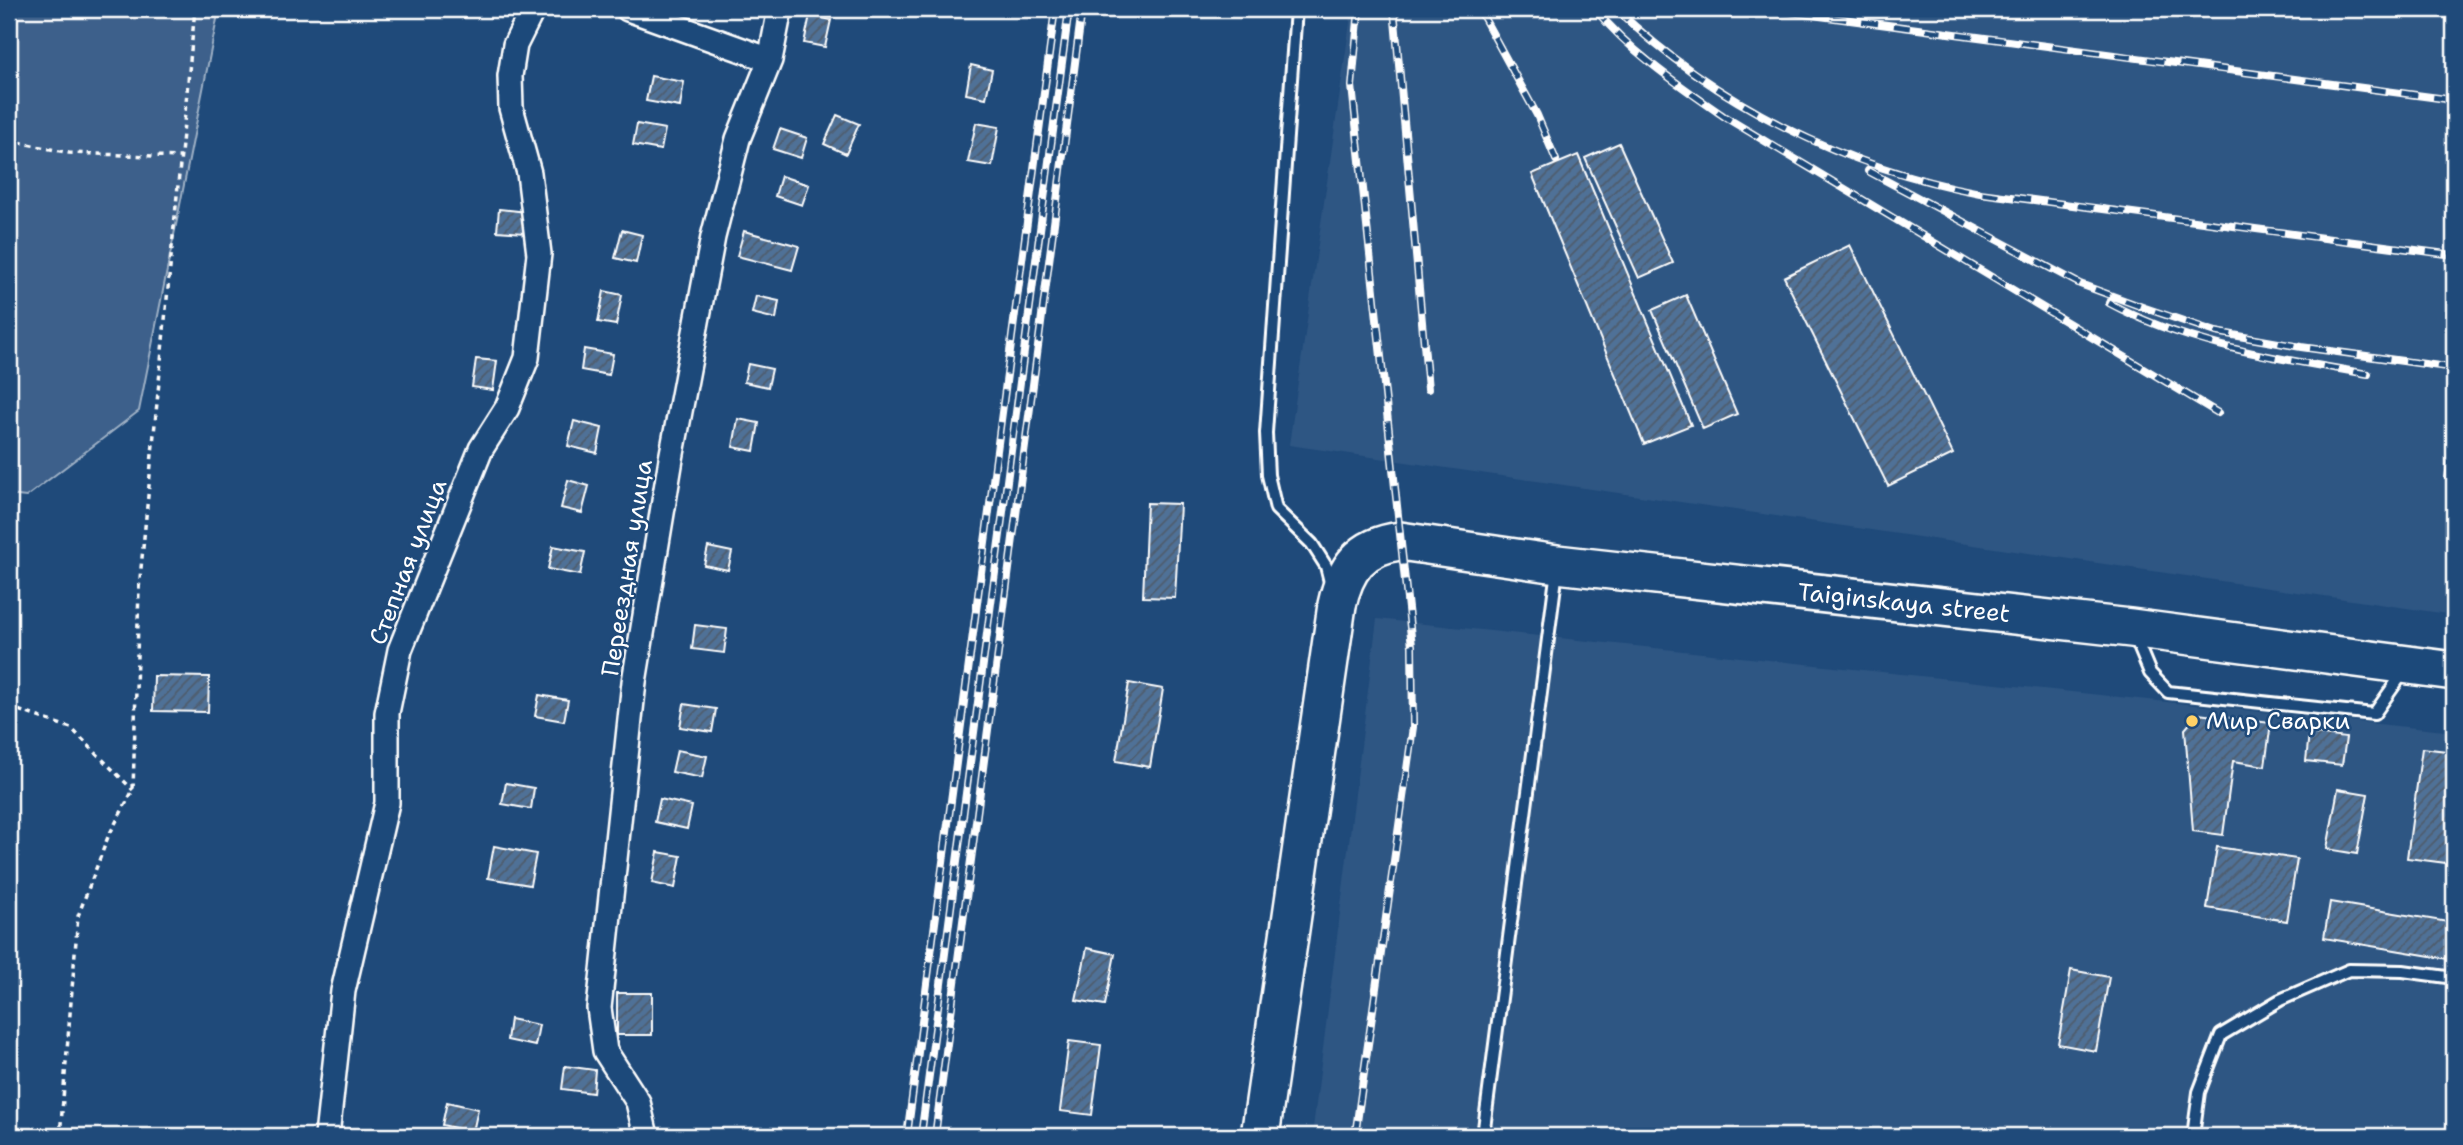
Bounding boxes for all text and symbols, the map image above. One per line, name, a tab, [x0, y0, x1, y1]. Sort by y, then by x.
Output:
street label: Переездная улица	[594, 457, 660, 679]
street label: Степная улица	[362, 475, 454, 649]
street label: Taiginskaya street	[1796, 576, 2012, 630]
place label: Мир Сварки	[2206, 705, 2350, 737]
marker: Мир Сварки	[2184, 713, 2200, 729]

